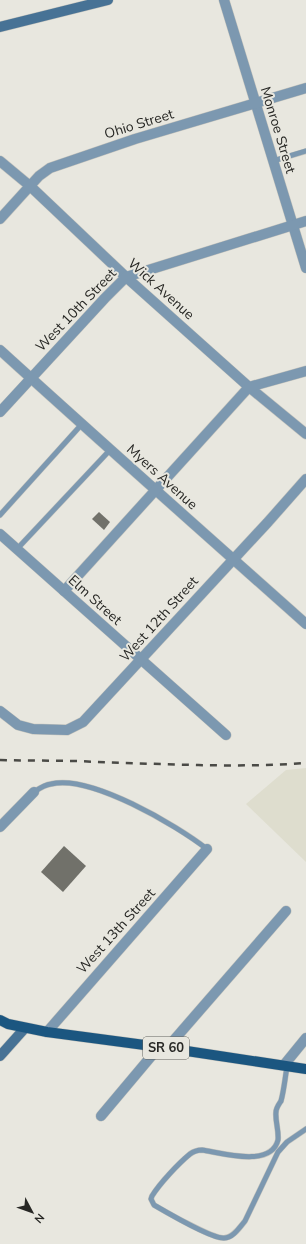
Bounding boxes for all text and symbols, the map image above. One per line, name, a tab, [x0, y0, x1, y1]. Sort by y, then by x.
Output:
street label: Monroe Street	[256, 84, 300, 176]
street label: Ohio Street	[102, 104, 176, 144]
street label: Wick Avenue	[124, 254, 198, 324]
street label: West 10th Street	[31, 264, 121, 356]
street label: Myers Avenue	[122, 440, 202, 514]
street label: Elm Street	[64, 571, 126, 629]
street label: West 12th Street	[116, 572, 202, 666]
street label: West 13th Street	[73, 884, 159, 978]
road number: SR 60	[143, 1037, 189, 1059]
north arrow	[12, 1192, 52, 1232]
text: N	[31, 1210, 48, 1226]

